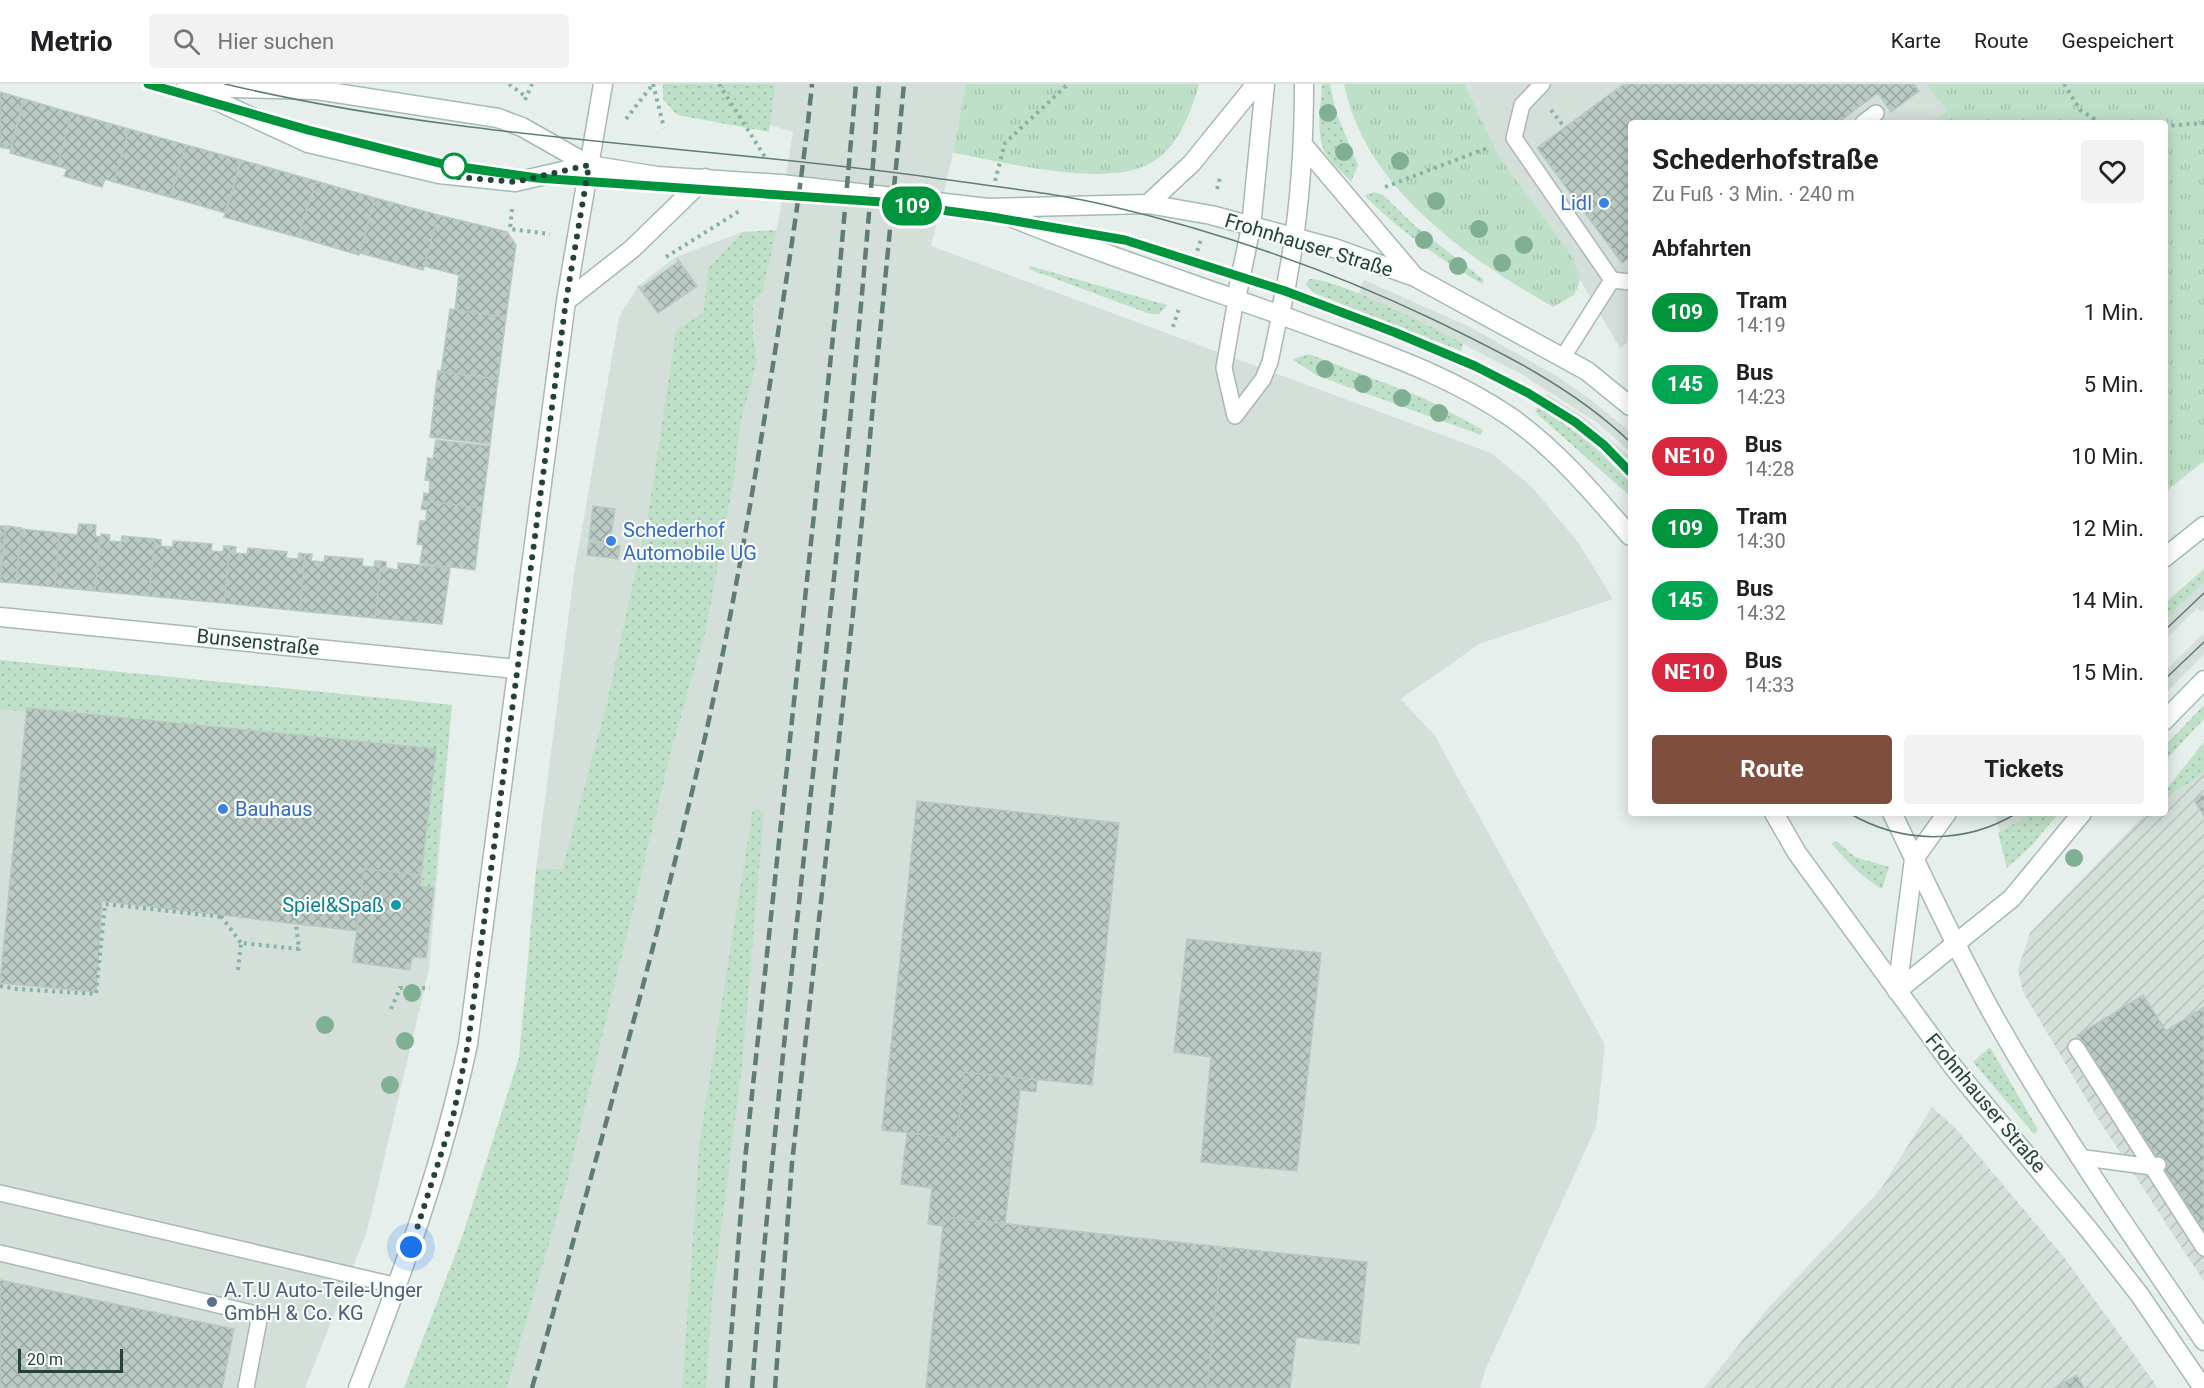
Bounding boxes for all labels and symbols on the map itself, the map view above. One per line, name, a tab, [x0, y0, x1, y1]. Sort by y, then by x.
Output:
unlabelled marker	[441, 153, 467, 179]
line badge: 109	[878, 186, 946, 226]
place label: Lidl	[1560, 191, 1592, 215]
marker: Lidl	[1597, 196, 1611, 210]
street label: Frohnhauser Straße	[1222, 208, 1396, 282]
place label: Schederhof Automobile UG	[623, 518, 757, 565]
marker: Schederhof Automobile UG	[604, 534, 618, 548]
street label: Bunsenstraße	[196, 624, 320, 660]
place label: Bauhaus	[235, 797, 313, 821]
marker: Bauhaus	[216, 802, 230, 816]
place label: Spiel&Spaß	[282, 893, 384, 917]
marker: Spiel&Spaß	[389, 898, 403, 912]
street label: Frohnhauser Straße	[1921, 1028, 2051, 1178]
your location	[396, 1232, 426, 1262]
place label: A.T.U Auto-Teile-Unger GmbH & Co. KG	[224, 1278, 423, 1325]
marker: A.T.U Auto-Teile-Unger GmbH & Co. KG	[205, 1295, 219, 1309]
scale bar	[18, 1346, 123, 1374]

